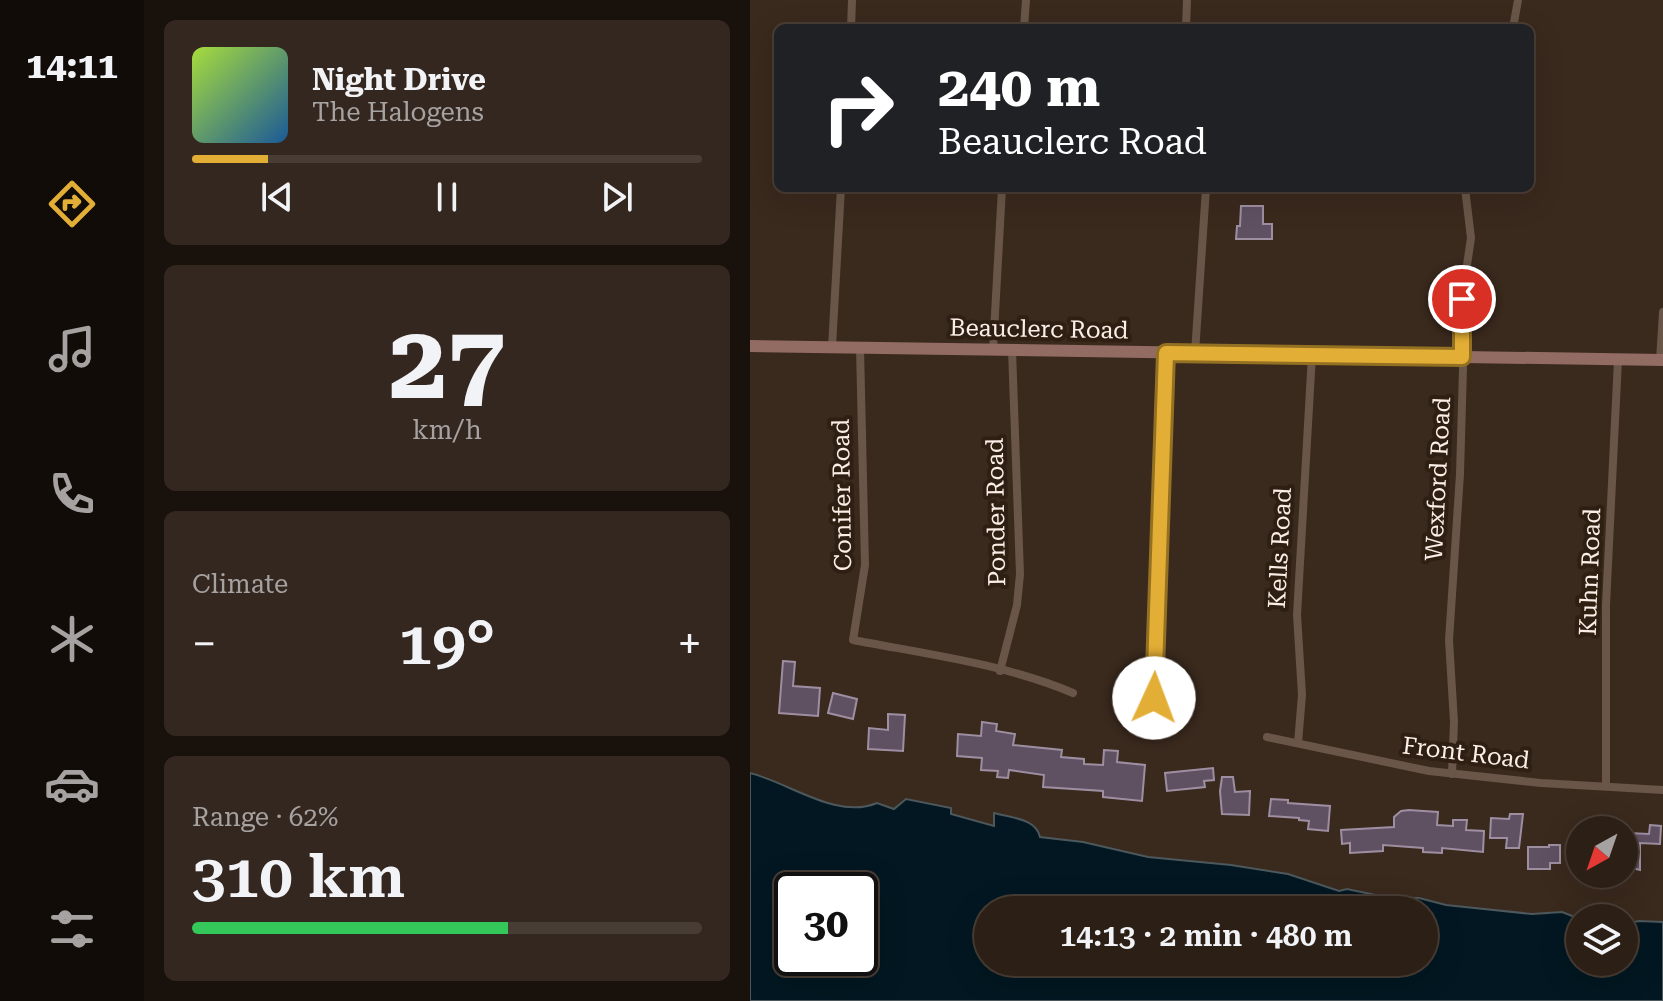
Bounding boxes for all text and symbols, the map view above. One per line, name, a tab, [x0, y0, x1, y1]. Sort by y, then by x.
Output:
text: 14:11	[26, 45, 118, 87]
text: 240 m	[938, 54, 1100, 120]
icon: right	[806, 56, 910, 160]
text: Night Drive	[312, 62, 486, 97]
text: The Halogens	[312, 97, 484, 127]
text: Beauclerc Road	[938, 121, 1207, 163]
icon: previous	[255, 175, 299, 219]
icon: pause	[425, 175, 469, 219]
icon: next	[595, 175, 639, 219]
icon: directions	[44, 176, 100, 232]
pin	[1428, 265, 1496, 333]
icon: arrive	[1440, 277, 1484, 321]
text: 27	[389, 302, 505, 423]
street label: Beauclerc Road	[949, 313, 1129, 345]
icon: music	[44, 321, 100, 377]
street label: Wexford Road	[1420, 396, 1456, 562]
text: km/h	[412, 415, 482, 445]
street label: Conifer Road	[827, 418, 857, 572]
street label: Ponder Road	[981, 437, 1011, 587]
icon: phone	[44, 466, 100, 522]
street label: Kells Road	[1263, 487, 1297, 609]
street label: Kuhn Road	[1574, 508, 1606, 636]
text: Climate	[192, 569, 288, 599]
text: 19°	[399, 608, 495, 679]
icon: climate	[44, 611, 100, 667]
text: −	[192, 618, 217, 670]
text: +	[677, 618, 702, 670]
position arrow	[1112, 656, 1196, 740]
street label: Front Road	[1401, 731, 1531, 775]
icon: car	[44, 756, 100, 812]
text: Range · 62%	[192, 802, 338, 832]
north arrow	[1566, 816, 1638, 888]
map controls	[1566, 816, 1638, 976]
text: 310 km	[192, 841, 405, 912]
speed limit sign: 30	[774, 872, 878, 976]
icon: filters	[44, 901, 100, 957]
button: layers	[1566, 904, 1638, 976]
text: 14:13 · 2 min · 480 m	[1060, 918, 1352, 953]

